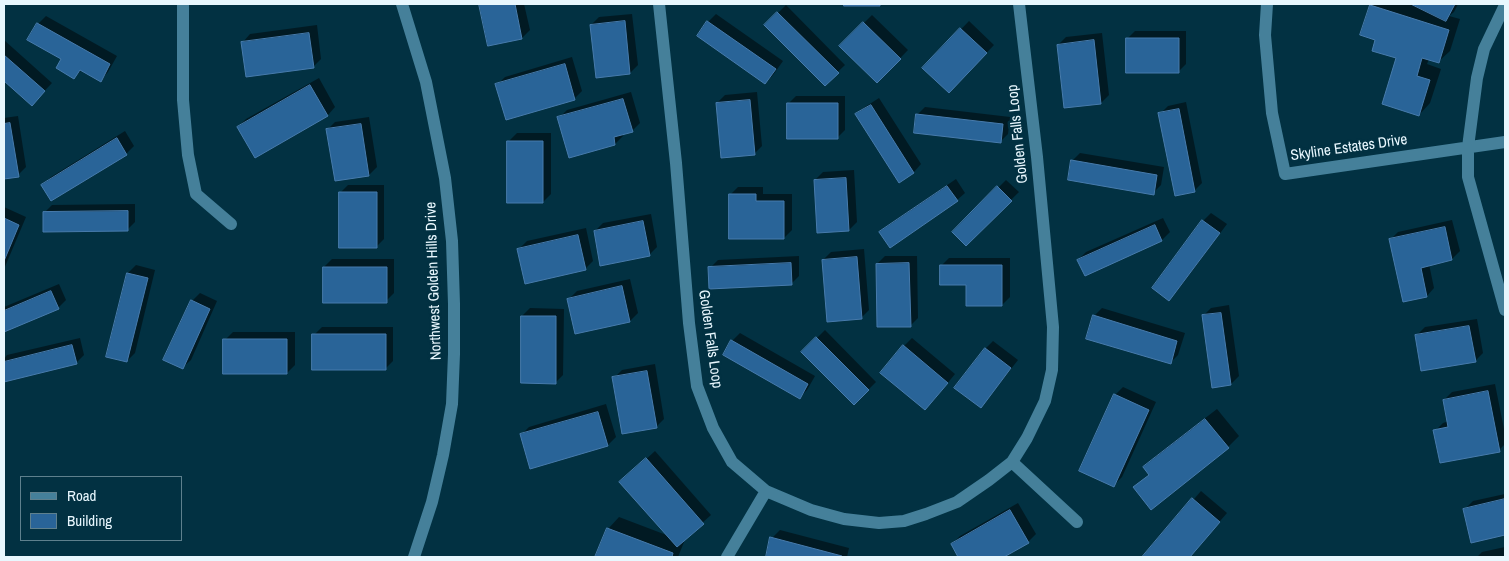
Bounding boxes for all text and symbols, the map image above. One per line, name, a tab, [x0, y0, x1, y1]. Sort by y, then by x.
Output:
street label: Golden Falls Loop	[1004, 84, 1032, 184]
street label: Skyline Estates Drive	[1290, 131, 1408, 165]
street label: Northwest Golden Hills Drive	[422, 201, 446, 361]
street label: Golden Falls Loop	[694, 289, 726, 389]
legend	[20, 476, 182, 541]
text: Road	[67, 485, 96, 506]
text: Building	[67, 510, 112, 531]

